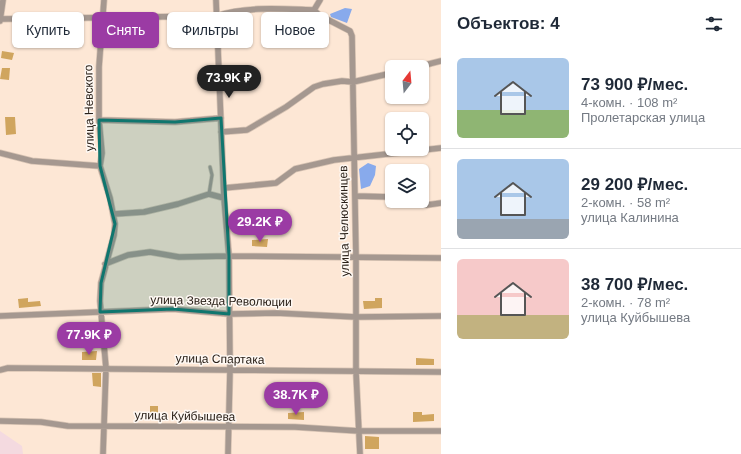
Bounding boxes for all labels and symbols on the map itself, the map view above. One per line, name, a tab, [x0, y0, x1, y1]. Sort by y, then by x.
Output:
north arrow	[385, 60, 429, 104]
street label: улица Невского	[81, 64, 97, 151]
pin: 73.9K ₽	[192, 65, 266, 99]
street label: улица Челюскинцев	[336, 165, 352, 277]
pin: 29.2K ₽	[223, 209, 297, 243]
street label: улица Звезда Революции	[150, 293, 292, 309]
pin: 77.9K ₽	[52, 322, 126, 356]
street label: улица Спартака	[175, 351, 265, 367]
pin: 38.7K ₽	[259, 382, 333, 416]
street label: улица Куйбышева	[135, 408, 236, 424]

